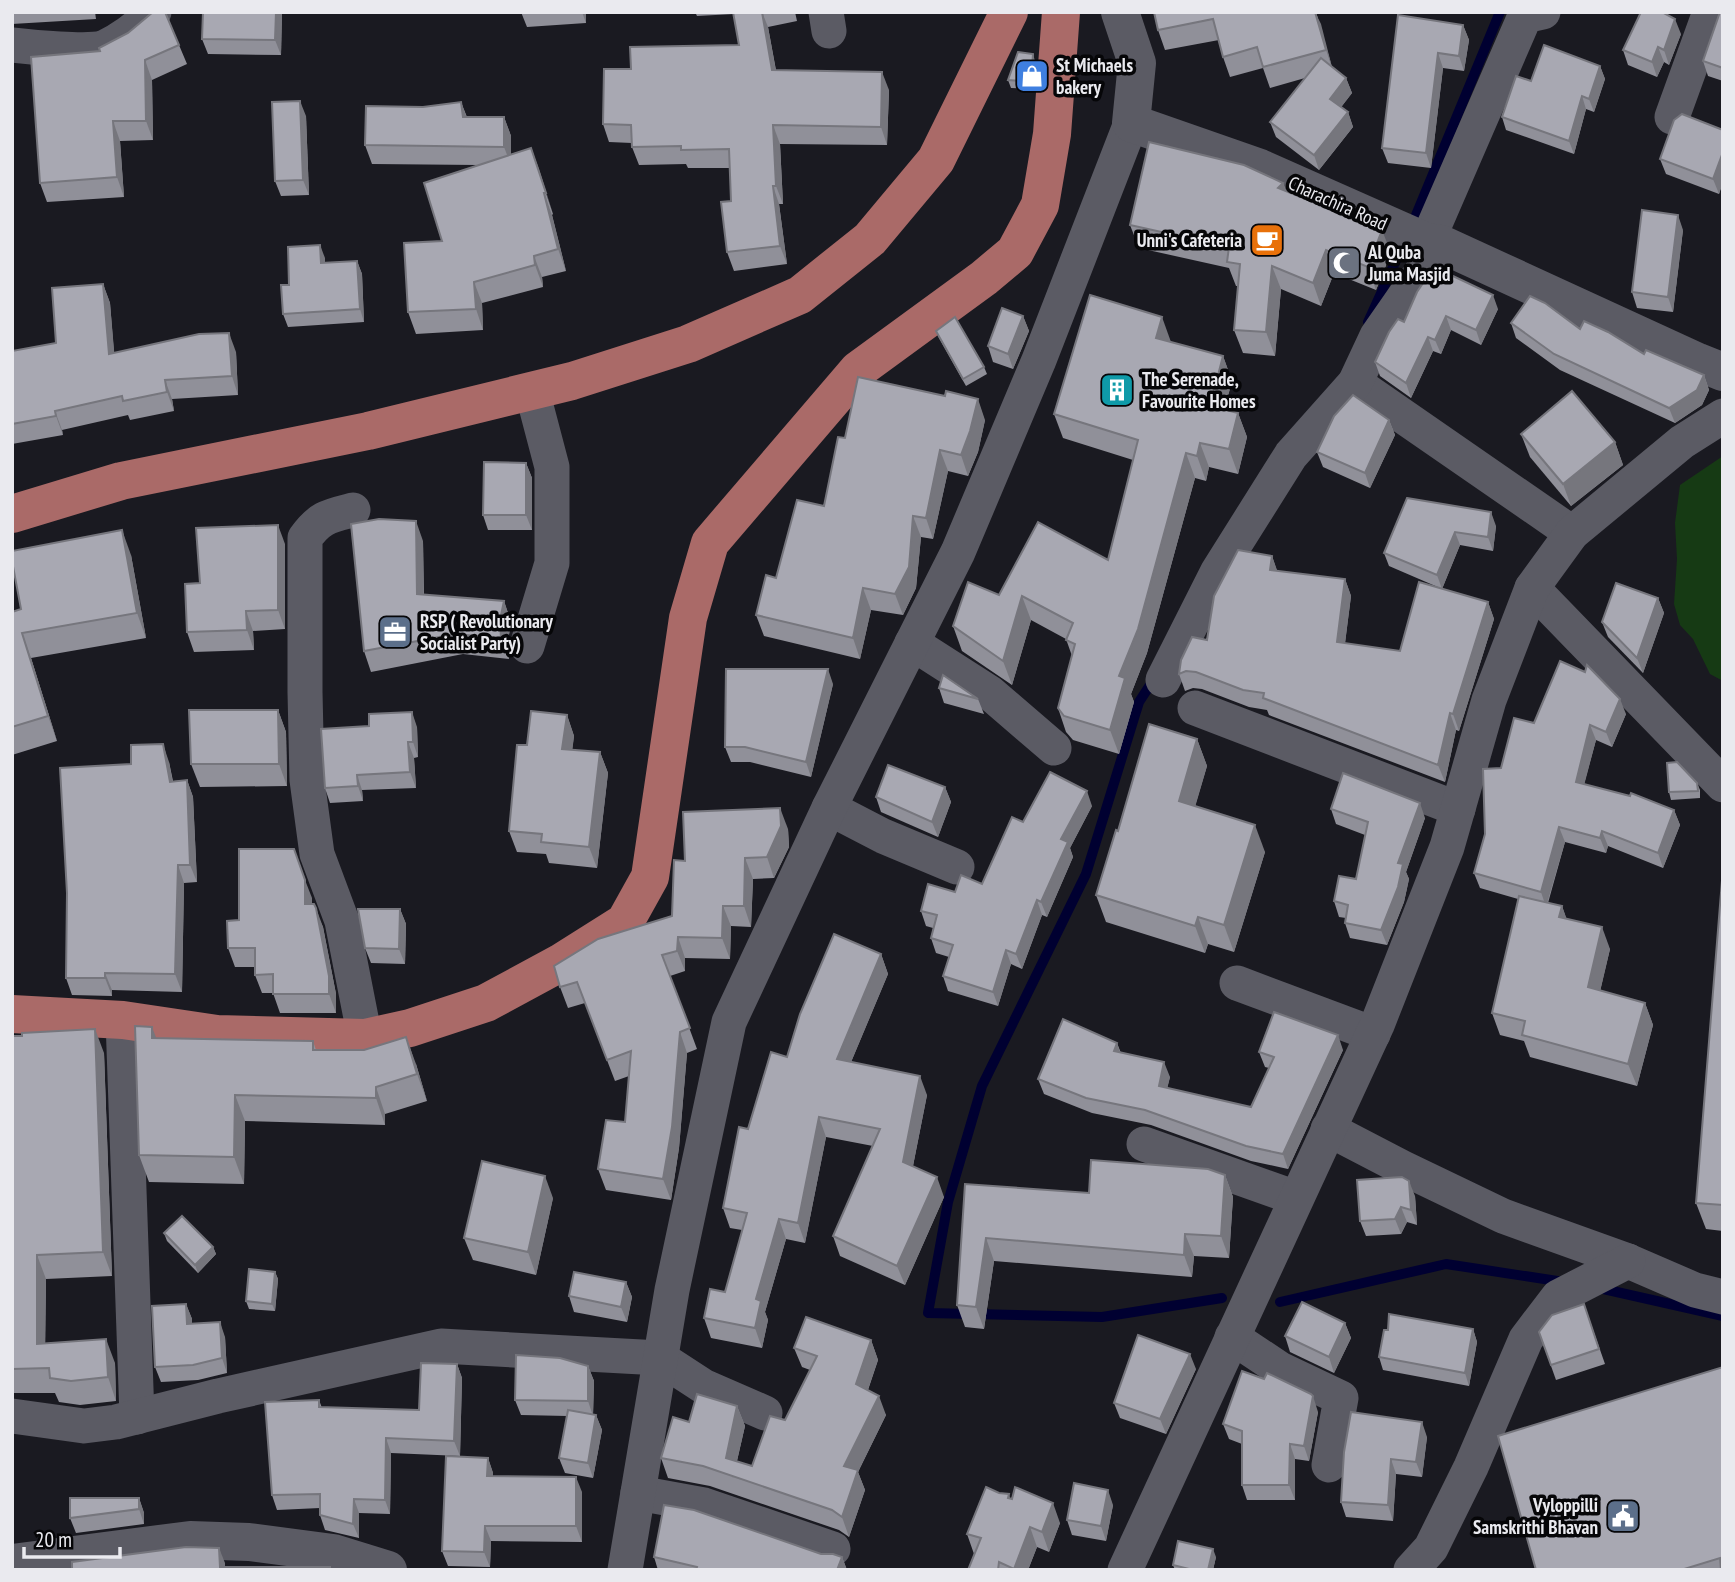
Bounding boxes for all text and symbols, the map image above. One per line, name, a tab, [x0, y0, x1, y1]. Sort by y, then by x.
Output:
place label: St Michaels bakery	[1056, 53, 1133, 99]
shop icon: St Michaels bakery	[1013, 57, 1051, 95]
street label: Charachira Road	[1285, 170, 1391, 236]
cafe icon: Unni's Cafeteria	[1248, 221, 1286, 259]
place label: Unni's Cafeteria	[1137, 228, 1242, 252]
place label: Al Quba Juma Masjid	[1367, 240, 1450, 286]
mosque icon: Al Quba Juma Masjid	[1325, 244, 1363, 282]
place label: The Serenade, Favourite Homes	[1142, 367, 1256, 413]
building icon: The Serenade, Favourite Homes	[1098, 371, 1136, 409]
place label: RSP ( Revolutionary Socialist Party)	[420, 609, 553, 655]
office icon: RSP ( Revolutionary Socialist Party)	[376, 613, 414, 651]
place label: Vyloppilli Samskrithi Bhavan	[1473, 1493, 1598, 1539]
public building icon: Vyloppilli Samskrithi Bhavan	[1604, 1497, 1642, 1535]
scale bar	[24, 1516, 121, 1560]
text: 20 m	[35, 1526, 72, 1553]

